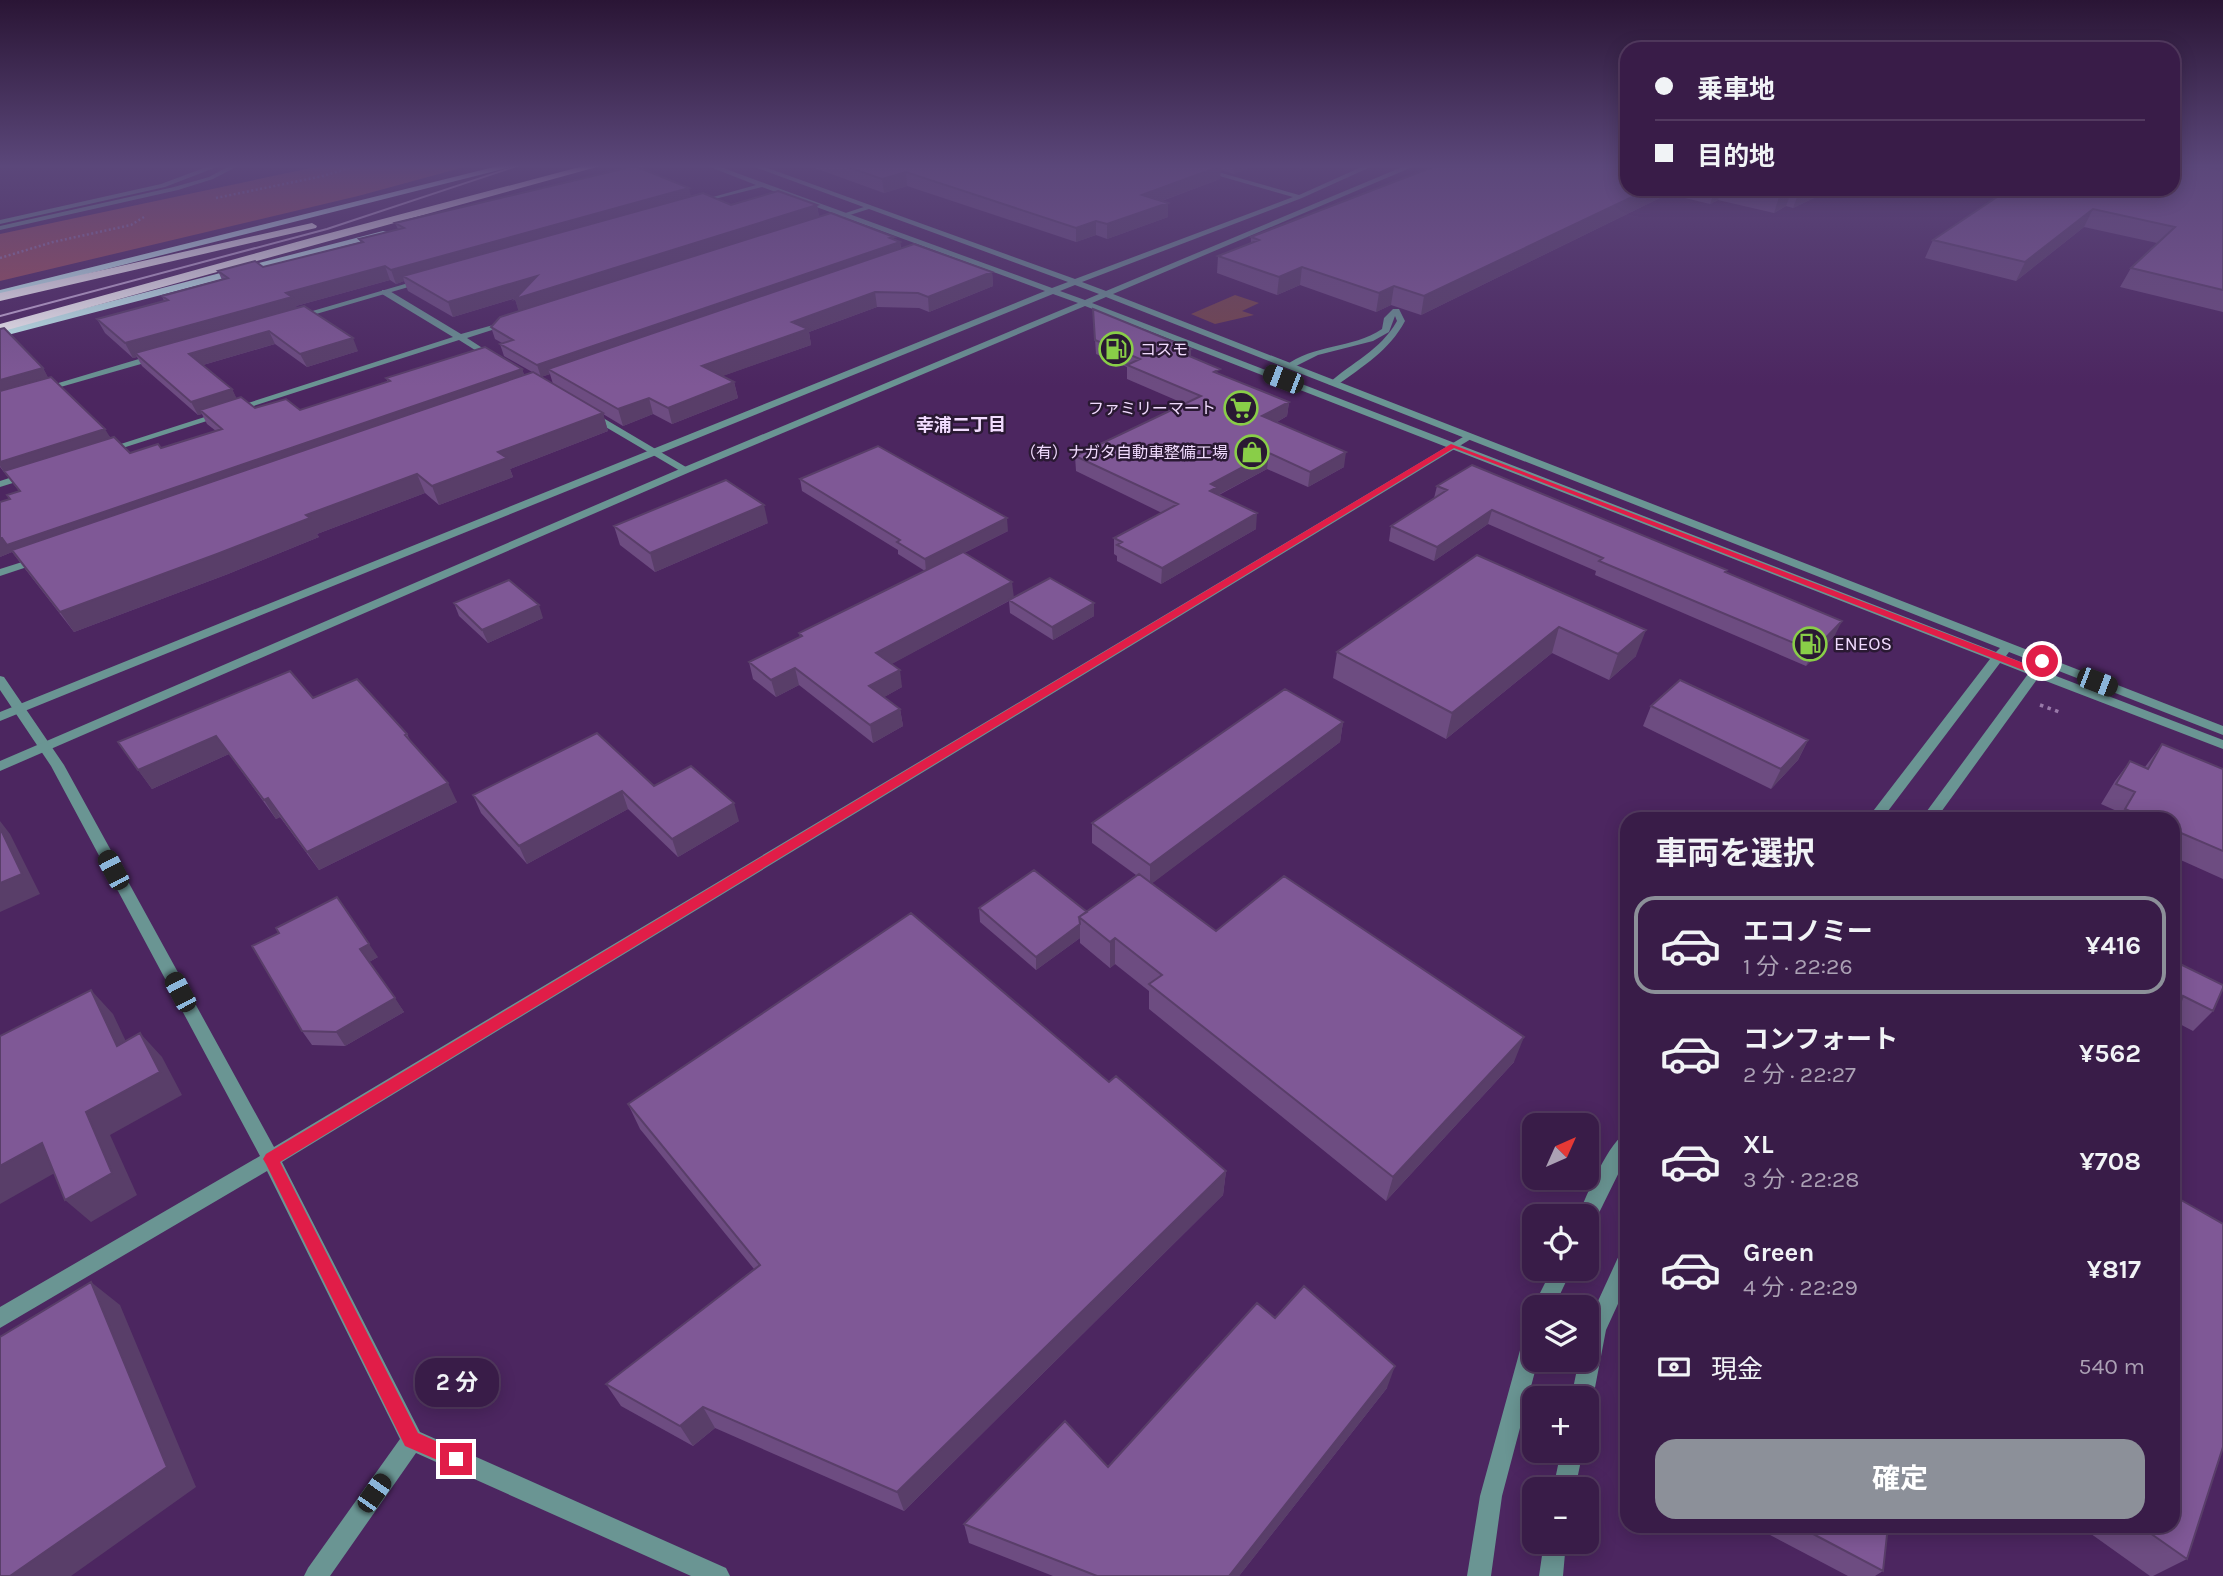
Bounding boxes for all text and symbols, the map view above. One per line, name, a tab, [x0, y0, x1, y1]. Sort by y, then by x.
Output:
text: 乗車地	[1697, 74, 1775, 105]
text: 目的地	[1697, 141, 1775, 172]
fuel station icon: コスモ	[1097, 330, 1135, 368]
place label: コスモ	[1140, 340, 1188, 359]
car	[1260, 362, 1307, 396]
supermarket icon: ファミリーマート	[1222, 389, 1260, 427]
place label: ファミリーマート	[1088, 399, 1216, 418]
district label: 幸浦二丁目	[916, 414, 1006, 436]
shop icon: （有）ナガタ自動車整備工場	[1233, 433, 1271, 471]
place label: （有）ナガタ自動車整備工場	[1020, 443, 1228, 462]
fuel station icon: ENEOS	[1791, 625, 1829, 663]
place label: ENEOS	[1834, 633, 1892, 655]
route start	[2026, 645, 2058, 677]
car	[2074, 665, 2121, 699]
text: 車両を選択	[1655, 835, 1815, 872]
car	[94, 847, 133, 893]
icon: car	[1659, 914, 1722, 977]
text: エコノミー	[1743, 916, 1873, 947]
text: ¥416	[2085, 930, 2141, 961]
text: 1 分 · 22:26	[1743, 953, 1853, 980]
car	[161, 969, 200, 1015]
icon: car	[1659, 1022, 1722, 1085]
text: コンフォート	[1743, 1024, 1898, 1055]
text: ¥562	[2079, 1038, 2141, 1069]
text: 2 分 · 22:27	[1743, 1061, 1856, 1088]
north arrow	[1522, 1113, 1600, 1190]
map controls	[1522, 1113, 1599, 1554]
text: XL	[1743, 1129, 1774, 1160]
icon: car	[1659, 1130, 1722, 1193]
text: ¥708	[2080, 1146, 2141, 1177]
text: 3 分 · 22:28	[1743, 1166, 1860, 1193]
button: locate	[1522, 1204, 1599, 1281]
text: Green	[1743, 1237, 1815, 1268]
icon: car	[1659, 1238, 1722, 1301]
text: ¥817	[2087, 1254, 2141, 1285]
text: 4 分 · 22:29	[1743, 1274, 1858, 1301]
button: layers	[1522, 1295, 1599, 1372]
icon: cash	[1655, 1348, 1693, 1386]
text: 540 m	[2079, 1353, 2145, 1380]
text: 現金	[1711, 1354, 1763, 1385]
callout: 2 分	[414, 1358, 498, 1406]
text: 2 分	[436, 1369, 478, 1396]
button: +	[1522, 1386, 1599, 1463]
button: 確定	[1655, 1439, 2145, 1519]
route end	[440, 1443, 472, 1475]
car	[354, 1470, 395, 1516]
button: −	[1522, 1477, 1599, 1554]

